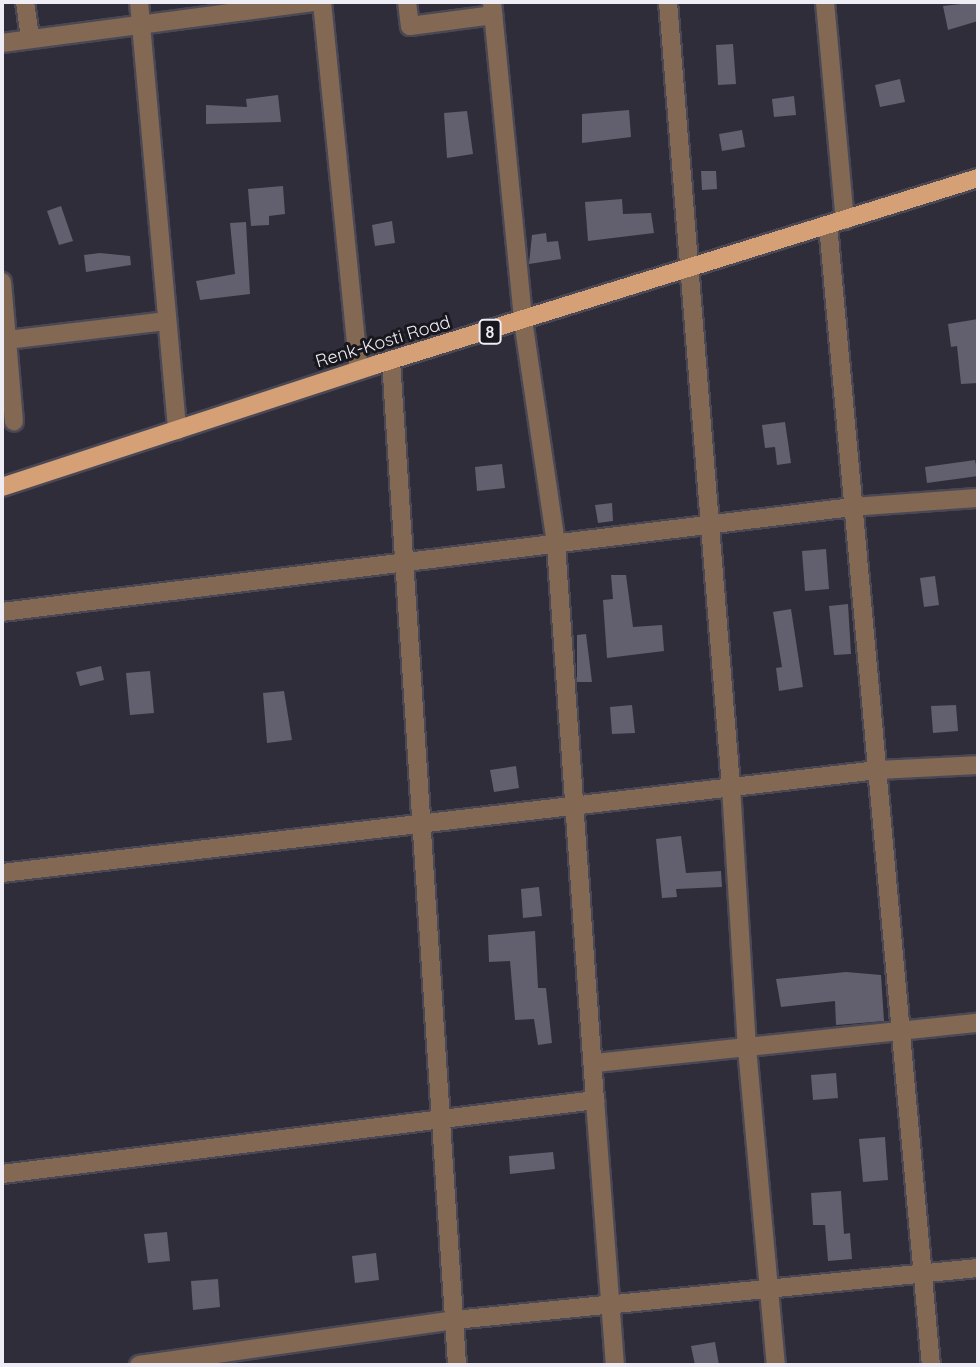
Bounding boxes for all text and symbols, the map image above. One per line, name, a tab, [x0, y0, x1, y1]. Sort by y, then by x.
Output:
street label: Renk-Kosti Road	[313, 311, 453, 373]
road number: 8	[478, 320, 502, 344]

